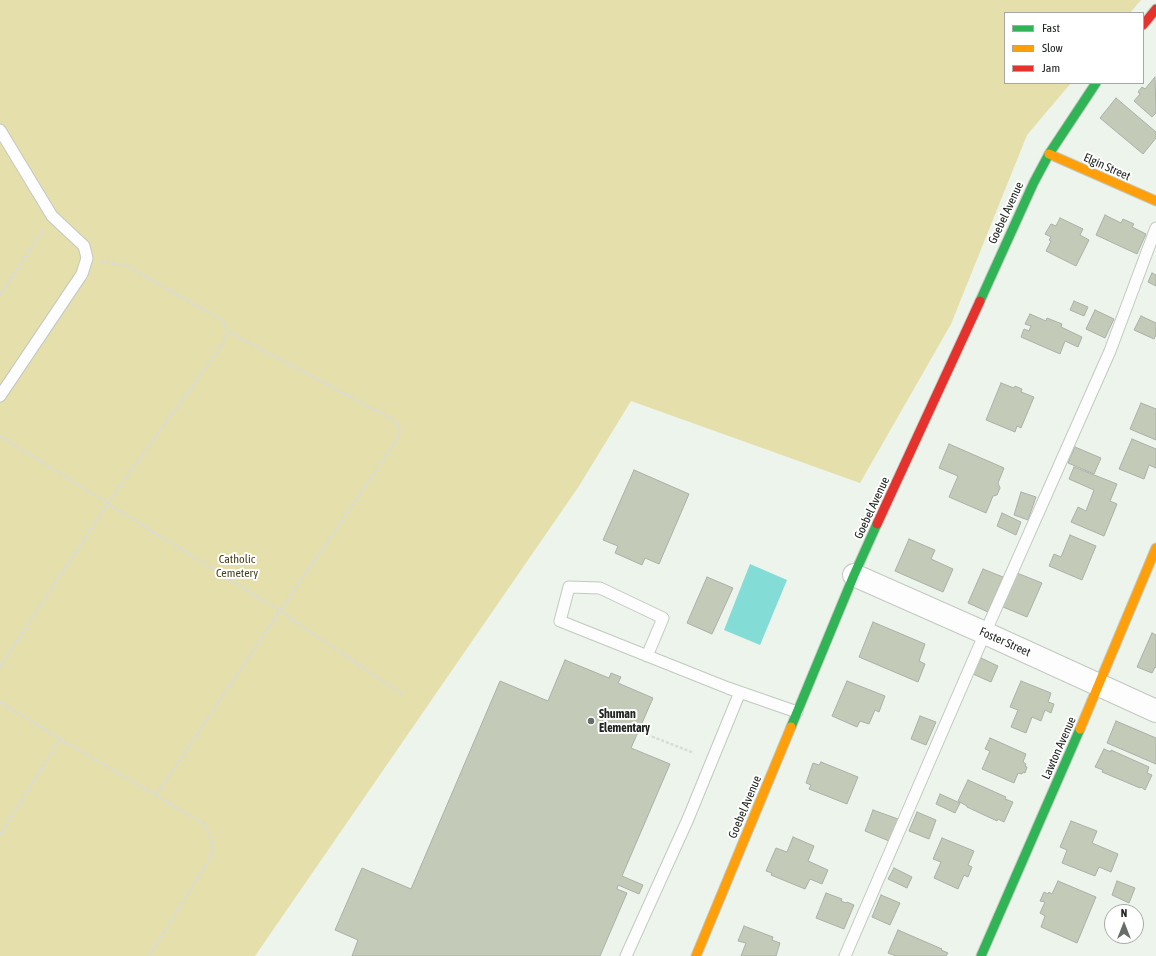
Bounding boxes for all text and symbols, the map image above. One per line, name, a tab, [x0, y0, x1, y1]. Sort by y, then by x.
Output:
legend	[1004, 12, 1144, 84]
text: Fast	[1042, 21, 1060, 35]
text: Slow	[1042, 41, 1063, 55]
text: Jam	[1042, 61, 1060, 75]
street label: Elgin Street	[1081, 150, 1133, 184]
street label: Goebel Avenue	[985, 180, 1027, 246]
street label: Goebel Avenue	[851, 475, 893, 541]
park label: Catholic Cemetery	[216, 552, 258, 580]
street label: Foster Street	[977, 624, 1033, 660]
place label: Shuman Elementary	[599, 707, 650, 735]
street label: Lawton Avenue	[1039, 714, 1079, 782]
marker: Shuman Elementary	[586, 716, 596, 726]
street label: Goebel Avenue	[725, 774, 765, 840]
north arrow	[1104, 904, 1144, 944]
text: N	[1121, 907, 1127, 919]

